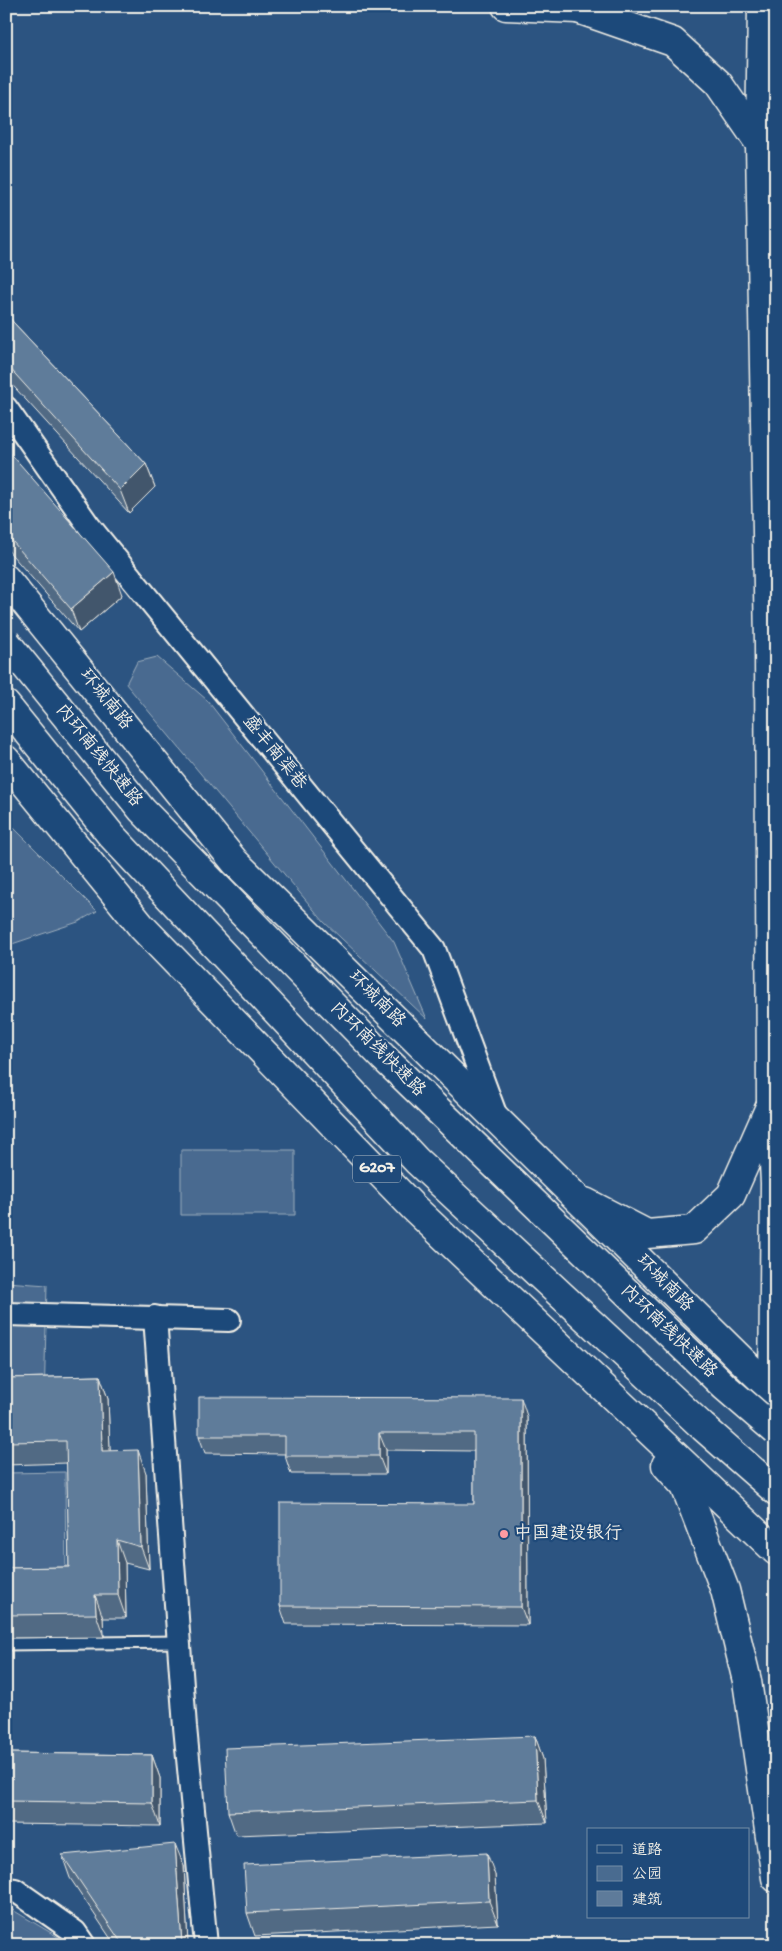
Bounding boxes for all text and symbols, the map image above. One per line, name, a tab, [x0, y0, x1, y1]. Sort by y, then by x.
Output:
street label: 环城南路	[74, 665, 137, 735]
street label: 内环南线快速路	[50, 700, 147, 812]
street label: 盛丰南渠巷	[238, 711, 311, 795]
street label: 环城南路	[343, 966, 410, 1033]
street label: 内环南线快速路	[325, 997, 430, 1102]
road number: G207	[353, 1156, 401, 1182]
street label: 环城南路	[631, 1250, 698, 1317]
street label: 内环南线快速路	[615, 1280, 721, 1383]
place label: 中国建设银行	[514, 1523, 622, 1545]
marker: 中国建设银行	[498, 1528, 510, 1540]
legend	[587, 1828, 750, 1918]
text: 道路	[632, 1842, 662, 1860]
text: 公园	[632, 1866, 662, 1884]
text: 建筑	[632, 1892, 662, 1910]

